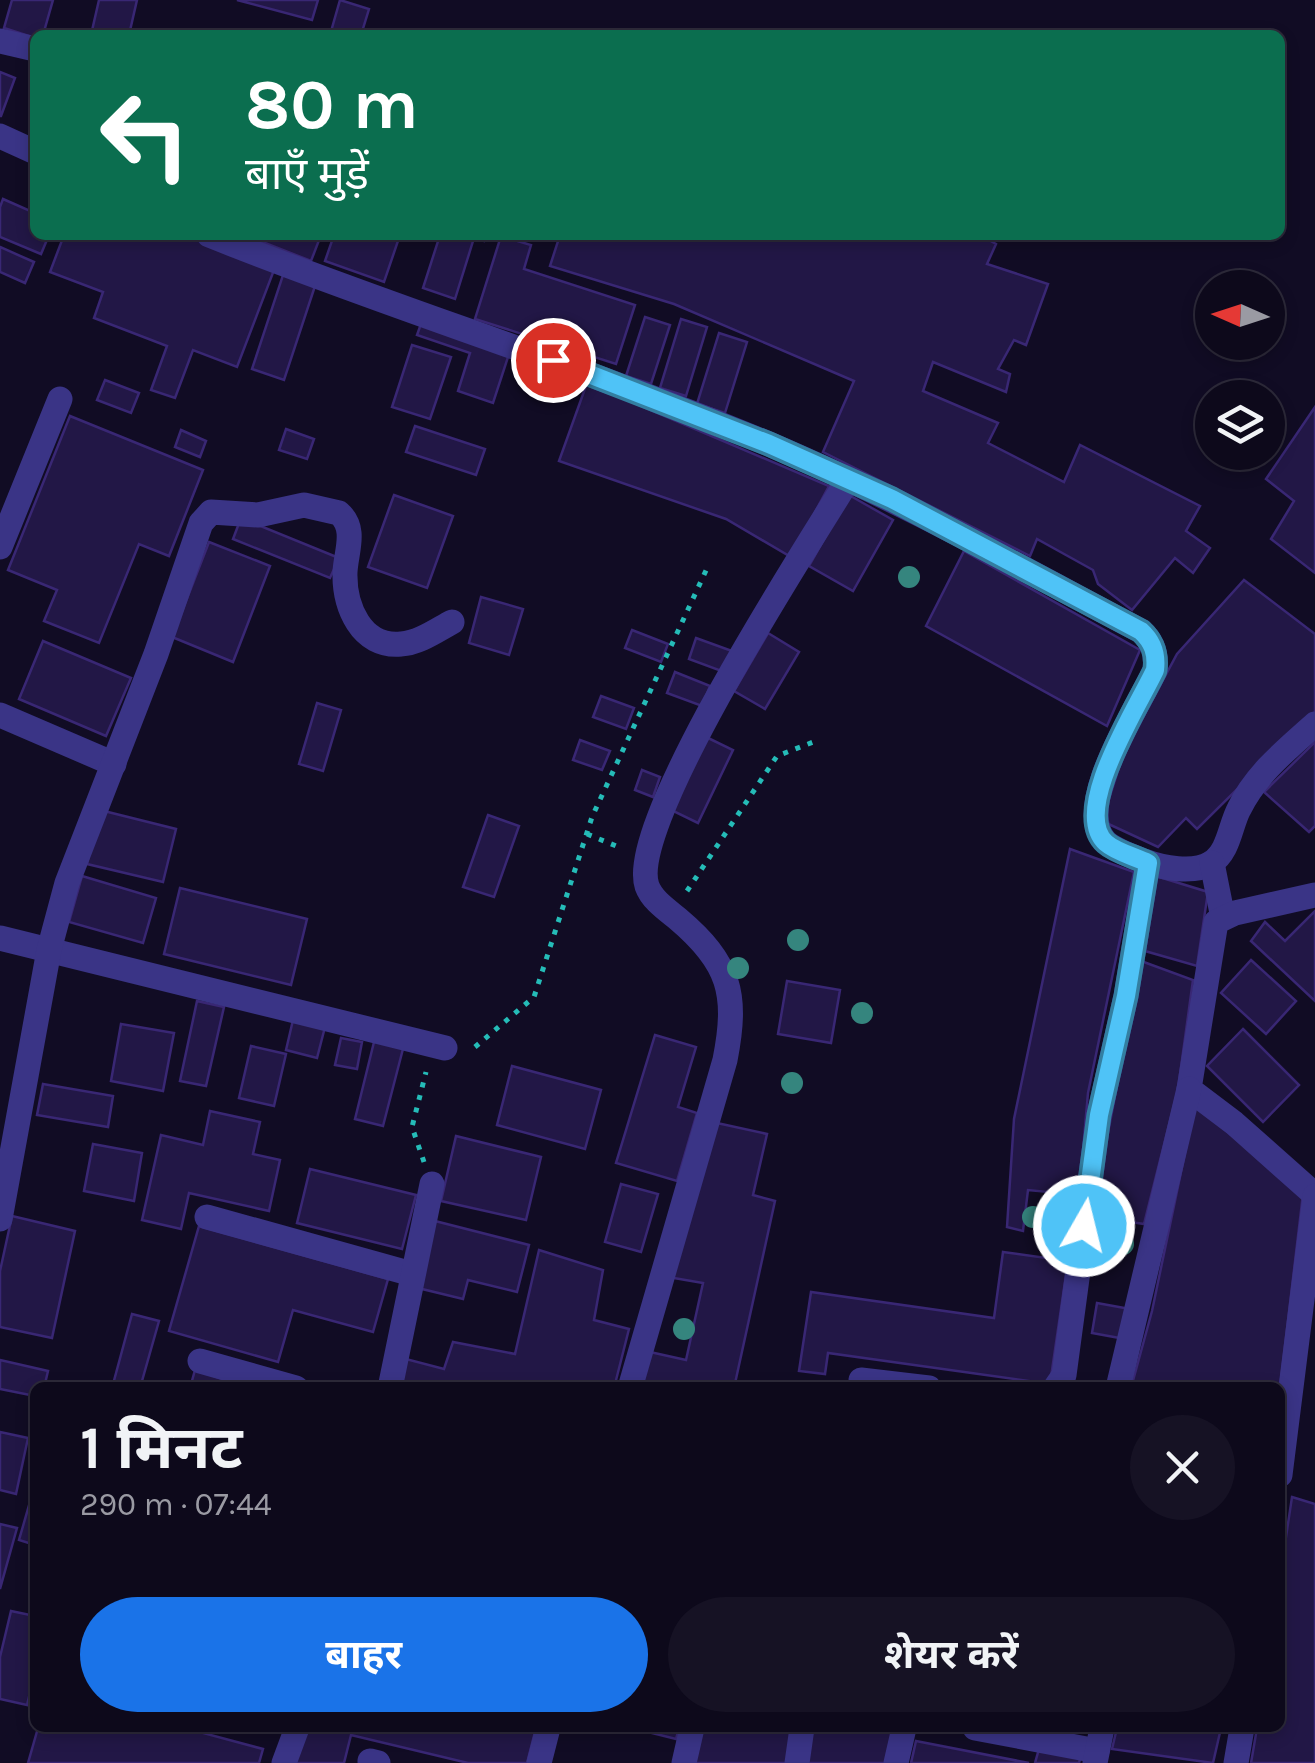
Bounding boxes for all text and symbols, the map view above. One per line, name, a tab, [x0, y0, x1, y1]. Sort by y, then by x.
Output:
text: 80 m	[245, 64, 419, 146]
icon: left	[80, 70, 210, 200]
text: बाएँ मुड़ें	[245, 148, 369, 200]
north arrow	[1195, 270, 1285, 360]
map controls	[1195, 270, 1285, 470]
pin	[511, 318, 596, 403]
icon: arrive	[526, 333, 581, 388]
button: layers	[1195, 380, 1285, 470]
position arrow	[1032, 1174, 1136, 1278]
text: 1 मिनट	[80, 1413, 243, 1483]
button: close	[1130, 1415, 1235, 1520]
text: 290 m · 07:44	[80, 1486, 272, 1523]
button: बाहर	[80, 1597, 648, 1712]
button: शेयर करें	[668, 1597, 1235, 1712]

